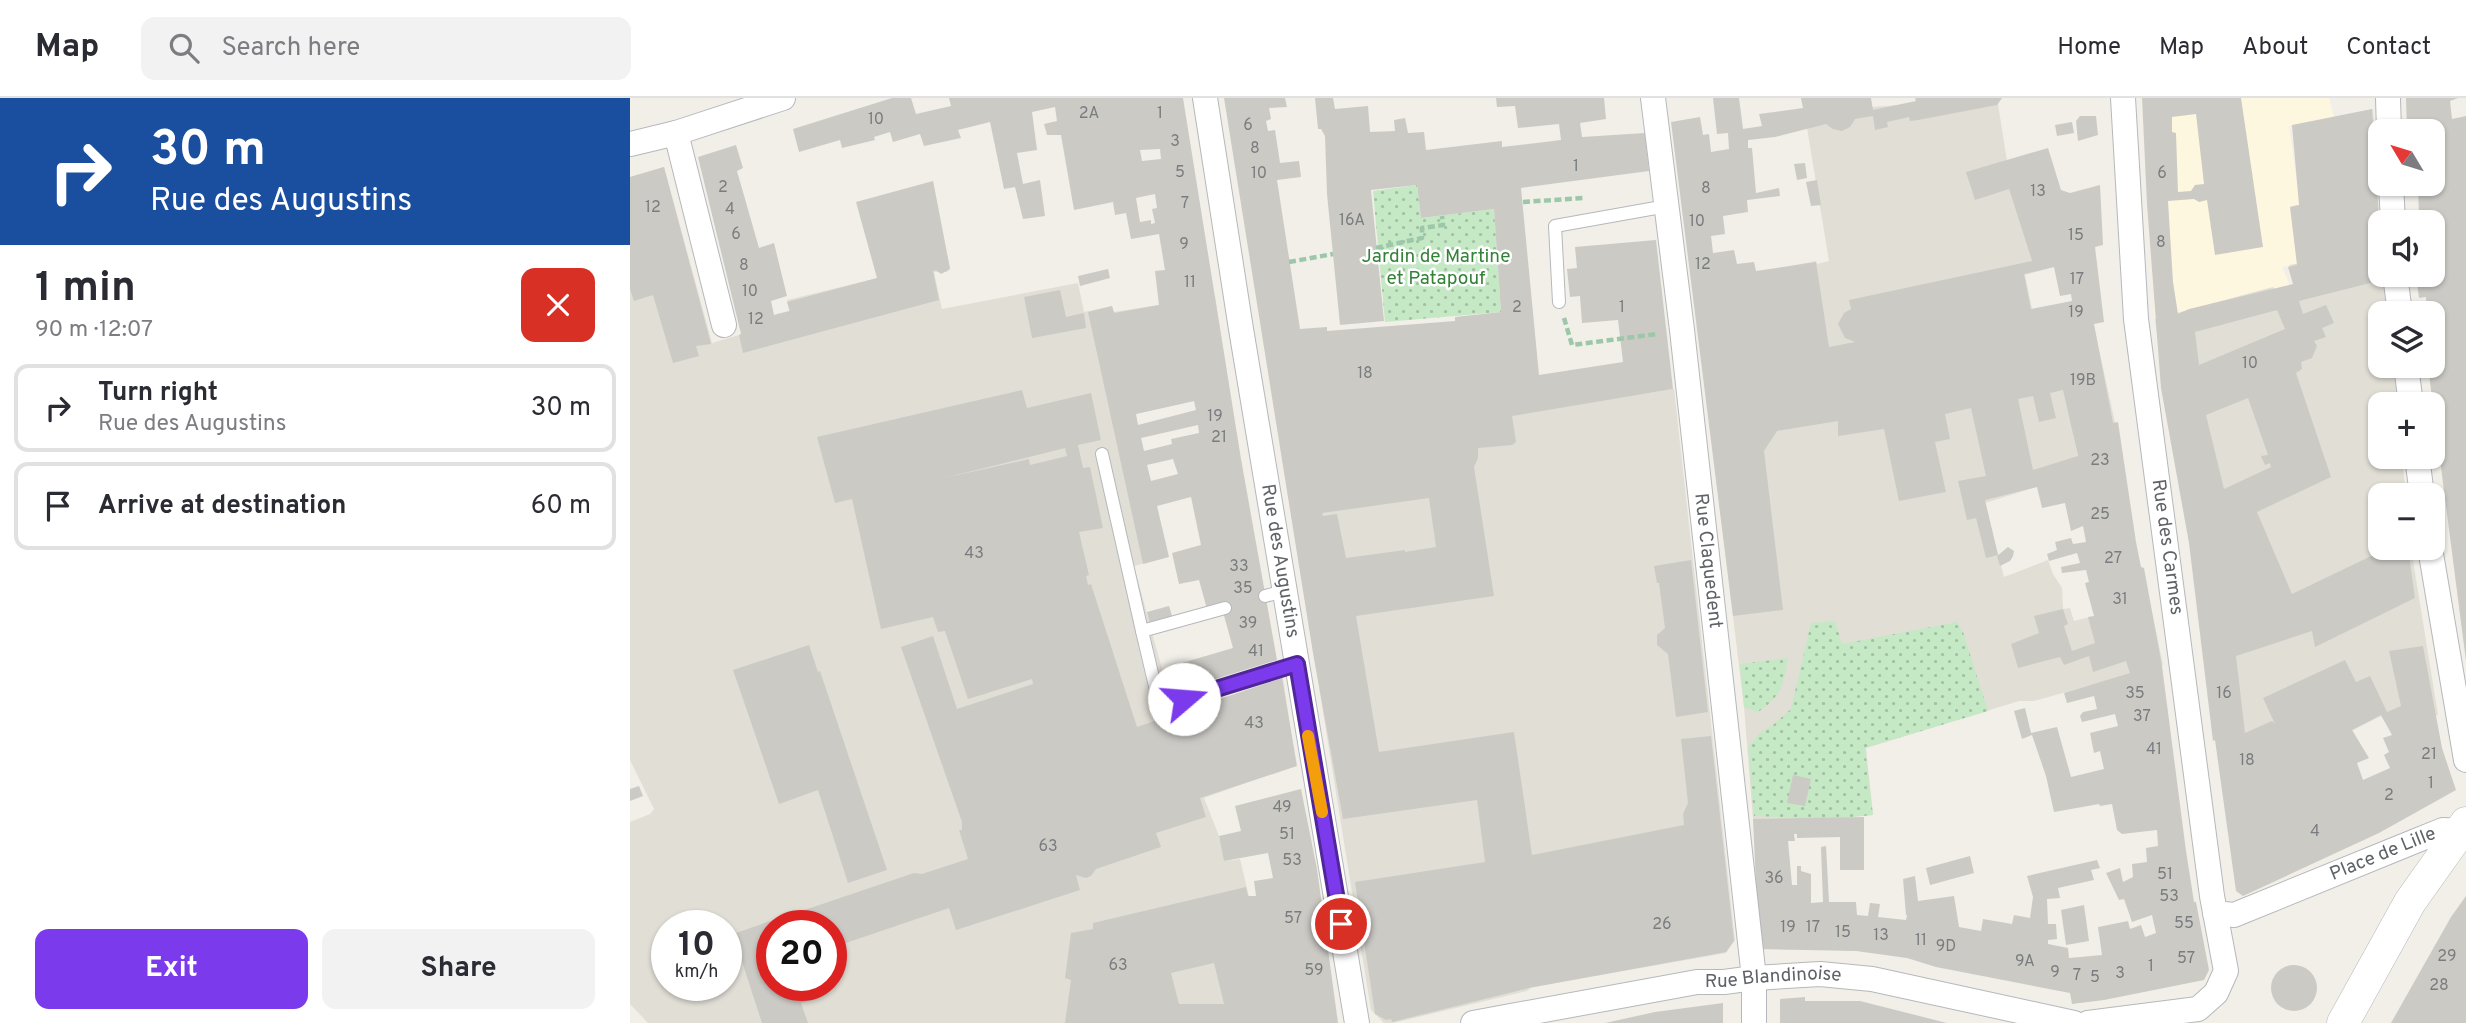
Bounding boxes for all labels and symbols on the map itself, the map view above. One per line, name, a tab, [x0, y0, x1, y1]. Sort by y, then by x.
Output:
house number: 2A	[1079, 104, 1099, 124]
house number: 1	[1157, 104, 1163, 124]
house number: 10	[868, 110, 884, 130]
house number: 6	[1243, 116, 1253, 136]
north arrow	[2368, 119, 2445, 196]
house number: 3	[1170, 132, 1180, 152]
house number: 8	[1250, 139, 1260, 159]
house number: 1	[1573, 157, 1579, 177]
house number: 5	[1175, 163, 1185, 183]
house number: 10	[1251, 164, 1267, 184]
house number: 6	[2157, 164, 2167, 184]
house number: 2	[718, 178, 728, 198]
house number: 8	[1701, 179, 1711, 199]
house number: 13	[2030, 182, 2046, 202]
house number: 7	[1181, 194, 1189, 214]
house number: 12	[645, 198, 661, 218]
house number: 4	[725, 200, 735, 220]
house number: 16A	[1339, 211, 1365, 231]
house number: 10	[1689, 212, 1705, 232]
house number: 6	[731, 225, 741, 245]
house number: 15	[2068, 226, 2084, 246]
house number: 8	[2156, 233, 2166, 253]
house number: 9	[1179, 235, 1189, 255]
park label: Jardin de Martine et Patapouf	[1361, 245, 1511, 291]
house number: 12	[1695, 255, 1711, 275]
house number: 8	[739, 256, 749, 276]
house number: 17	[2070, 270, 2084, 290]
house number: 11	[1184, 273, 1196, 293]
house number: 10	[742, 282, 758, 302]
house number: 2	[1512, 298, 1522, 318]
house number: 1	[1619, 298, 1625, 318]
house number: 19	[2068, 303, 2084, 323]
house number: 12	[748, 310, 764, 330]
house number: 10	[2242, 354, 2258, 374]
house number: 18	[1357, 364, 1373, 384]
house number: 19B	[2070, 371, 2096, 391]
house number: 19	[1207, 407, 1223, 427]
house number: 21	[1211, 428, 1227, 448]
house number: 23	[2090, 451, 2110, 471]
street label: Rue des Carmes	[2146, 478, 2188, 616]
street label: Rue des Augustins	[1255, 482, 1304, 640]
street label: Rue Claquedent	[1688, 492, 1727, 630]
house number: 25	[2090, 505, 2110, 525]
house number: 43	[964, 544, 984, 564]
house number: 27	[2104, 549, 2122, 569]
house number: 33	[1229, 557, 1249, 577]
house number: 35	[1233, 579, 1253, 599]
house number: 31	[2112, 590, 2128, 610]
house number: 39	[1239, 614, 1257, 634]
house number: 41	[1248, 642, 1264, 662]
position arrow	[1147, 662, 1221, 736]
house number: 35	[2125, 684, 2145, 704]
house number: 16	[2216, 684, 2232, 704]
house number: 37	[2133, 707, 2151, 727]
house number: 43	[1244, 714, 1264, 734]
house number: 41	[2146, 740, 2162, 760]
house number: 21	[2421, 745, 2437, 765]
house number: 18	[2239, 751, 2255, 771]
house number: 1	[2428, 774, 2434, 794]
house number: 2	[2384, 786, 2394, 806]
house number: 49	[1272, 798, 1292, 818]
house number: 4	[2310, 822, 2320, 842]
street label: Place de Lille	[2326, 822, 2440, 887]
house number: 51	[1279, 825, 1295, 845]
house number: 63	[1038, 837, 1058, 857]
house number: 53	[1282, 851, 1302, 871]
house number: 51	[2157, 865, 2173, 885]
house number: 36	[1764, 869, 1784, 889]
house number: 53	[2159, 887, 2179, 907]
pin	[1311, 894, 1371, 954]
house number: 57	[1284, 909, 1302, 929]
speed limit sign: 20	[756, 910, 847, 1001]
house number: 55	[2174, 914, 2194, 934]
house number: 26	[1652, 915, 1672, 935]
house number: 19	[1780, 918, 1796, 938]
house number: 17	[1806, 918, 1820, 938]
house number: 15	[1835, 923, 1851, 943]
house number: 13	[1873, 926, 1889, 946]
house number: 11	[1915, 931, 1927, 951]
house number: 9D	[1936, 937, 1956, 957]
house number: 29	[2437, 947, 2457, 967]
house number: 57	[2177, 949, 2195, 969]
house number: 9A	[2015, 952, 2035, 972]
house number: 63	[1108, 956, 1128, 976]
house number: 1	[2148, 957, 2154, 977]
house number: 59	[1304, 961, 1324, 981]
street label: Rue Blandinoise	[1705, 962, 1843, 994]
house number: 9	[2050, 963, 2060, 983]
house number: 3	[2115, 964, 2125, 984]
house number: 7	[2073, 966, 2081, 986]
house number: 5	[2090, 968, 2100, 988]
house number: 28	[2429, 976, 2449, 996]

